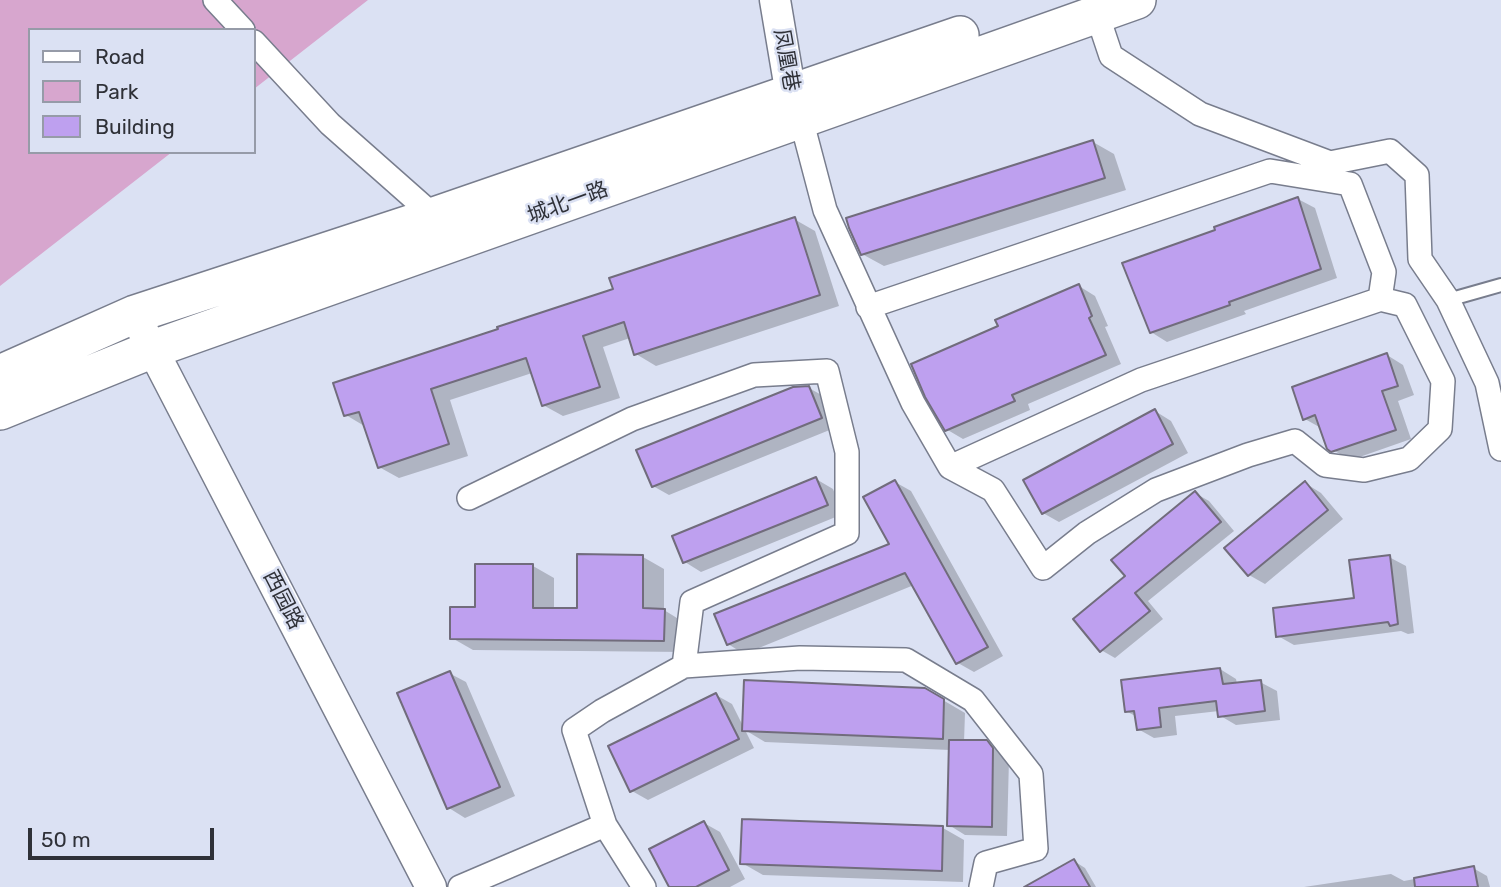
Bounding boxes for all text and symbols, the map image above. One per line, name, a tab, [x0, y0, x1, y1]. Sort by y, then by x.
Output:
street label: 凤凰巷	[768, 27, 804, 93]
legend	[28, 28, 256, 154]
text: Road	[95, 44, 145, 69]
text: Park	[95, 79, 139, 104]
text: Building	[95, 114, 175, 139]
street label: 城北一路	[524, 177, 612, 229]
street label: 西园路	[257, 566, 309, 634]
scale bar	[32, 814, 217, 858]
text: 50 m	[41, 827, 91, 852]

